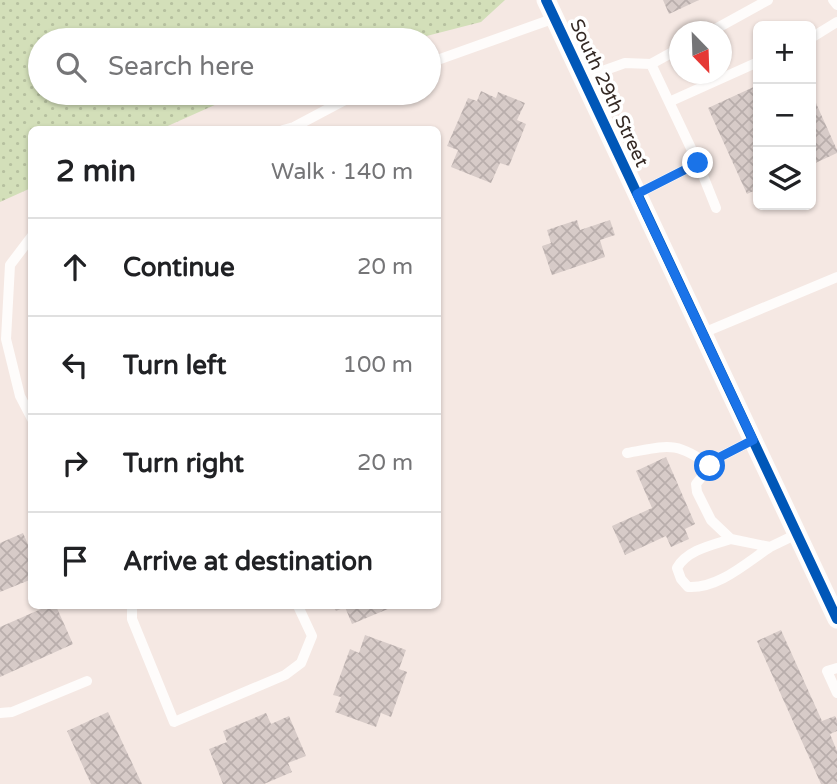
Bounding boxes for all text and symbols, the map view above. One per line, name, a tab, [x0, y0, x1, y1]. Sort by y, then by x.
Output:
street label: South 29th Street	[565, 16, 653, 170]
north arrow	[669, 21, 732, 84]
map controls	[753, 21, 816, 210]
button: +	[753, 21, 816, 84]
search box	[28, 28, 441, 105]
icon: search	[52, 48, 90, 86]
text: Search here	[108, 51, 254, 82]
button: −	[753, 84, 816, 147]
route end	[682, 147, 713, 178]
button: layers	[753, 147, 816, 210]
text: 2 min	[56, 153, 136, 190]
text: Walk · 140 m	[271, 158, 413, 186]
icon: ahead	[56, 248, 94, 286]
text: Continue	[123, 252, 235, 283]
text: 20 m	[357, 253, 413, 281]
icon: left	[56, 346, 94, 384]
text: Turn left	[123, 350, 226, 381]
text: 100 m	[343, 351, 413, 379]
icon: right	[56, 444, 94, 482]
text: Turn right	[123, 448, 244, 479]
text: 20 m	[357, 449, 413, 477]
route start	[694, 450, 725, 481]
icon: arrive	[56, 542, 94, 580]
text: Arrive at destination	[123, 546, 373, 577]

